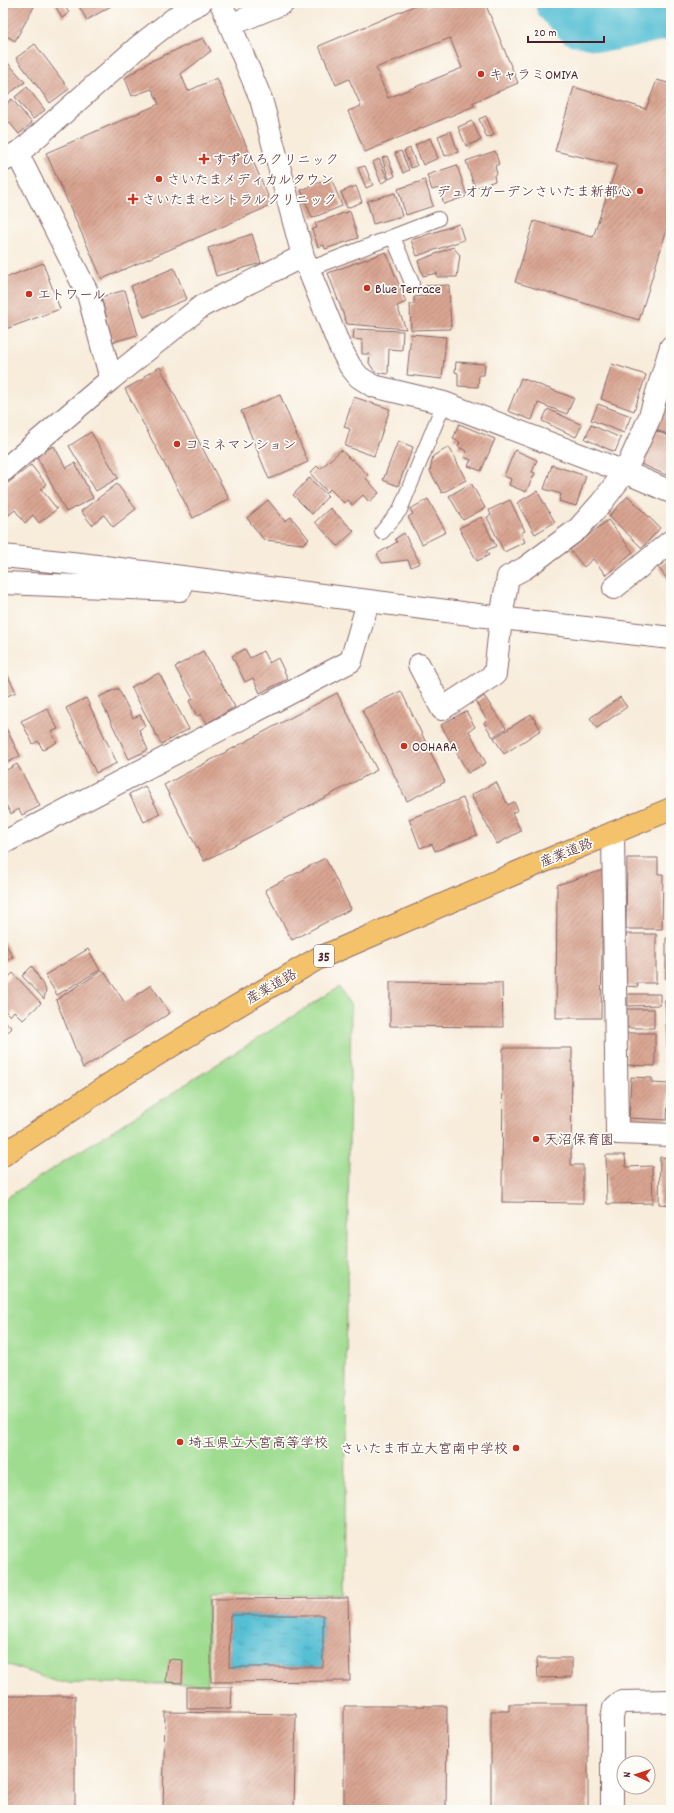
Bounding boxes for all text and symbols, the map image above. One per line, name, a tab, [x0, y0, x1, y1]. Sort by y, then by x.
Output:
scale bar	[528, 18, 604, 44]
text: 20 m	[534, 25, 557, 42]
place label: キャラミOMIYA	[489, 66, 579, 86]
marker: キャラミOMIYA	[476, 69, 486, 79]
place label: すずひろクリニック	[213, 151, 339, 171]
marker: すずひろクリニック	[198, 153, 210, 165]
place label: さいたまメディカルタウン	[167, 171, 334, 191]
marker: さいたまメディカルタウン	[154, 174, 164, 184]
place label: デュオガーデンさいたま新都心	[437, 183, 632, 203]
marker: デュオガーデンさいたま新都心	[635, 186, 645, 196]
place label: さいたまセントラルクリニック	[142, 191, 337, 211]
marker: さいたまセントラルクリニック	[127, 193, 139, 205]
place label: Blue Terrace	[375, 280, 441, 300]
marker: Blue Terrace	[362, 283, 372, 293]
place label: エトワール	[37, 286, 106, 306]
marker: エトワール	[24, 289, 34, 299]
place label: コミネマンション	[185, 436, 296, 456]
marker: コミネマンション	[172, 439, 182, 449]
place label: OOHARA	[412, 738, 458, 758]
marker: OOHARA	[399, 741, 409, 751]
street label: 産業道路	[537, 834, 596, 874]
road number: 35	[314, 945, 334, 967]
street label: 産業道路	[243, 965, 301, 1010]
place label: 天沼保育園	[544, 1131, 614, 1151]
marker: 天沼保育園	[531, 1134, 541, 1144]
place label: 埼玉県立大宮高等学校	[188, 1434, 328, 1454]
marker: 埼玉県立大宮高等学校	[175, 1437, 185, 1447]
place label: さいたま市立大宮南中学校	[341, 1440, 508, 1460]
marker: さいたま市立大宮南中学校	[511, 1443, 521, 1453]
north arrow	[616, 1755, 656, 1795]
text: N	[620, 1771, 636, 1778]

